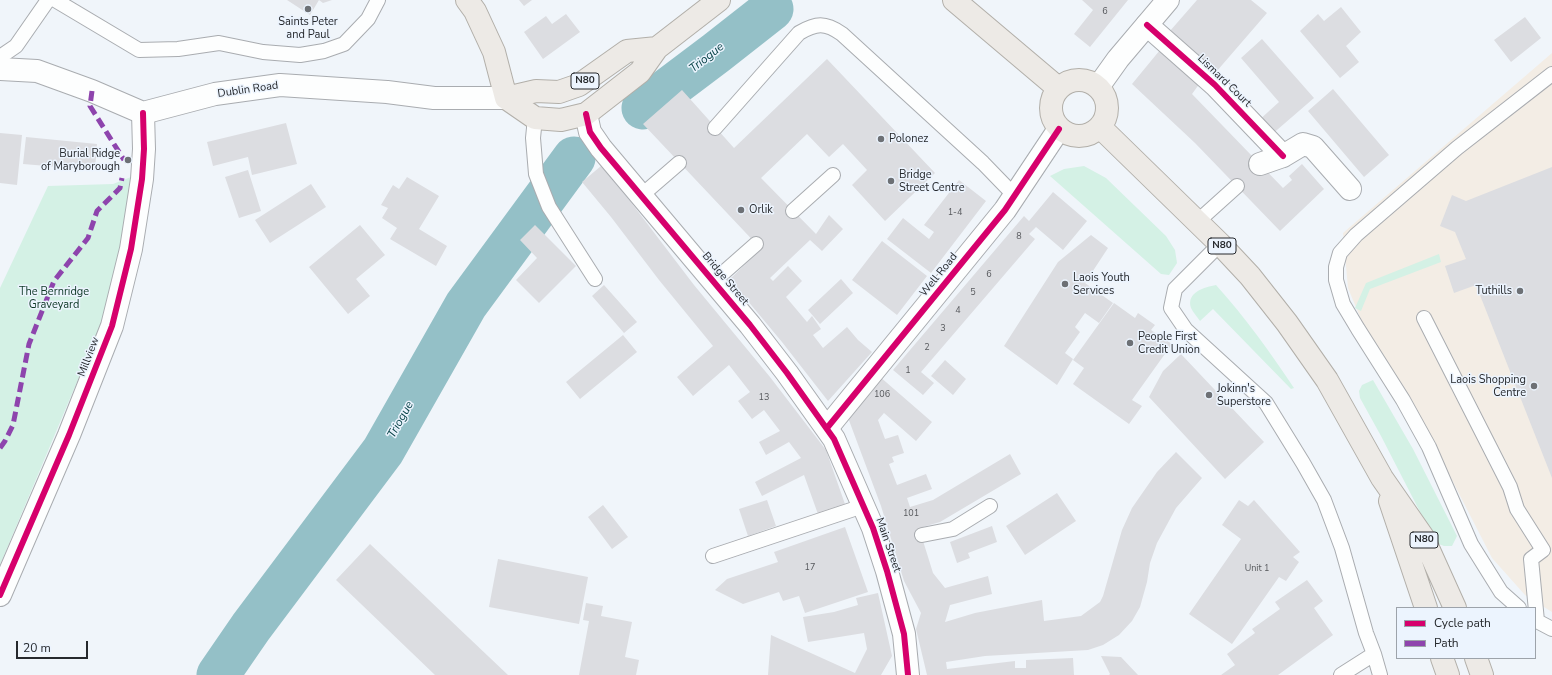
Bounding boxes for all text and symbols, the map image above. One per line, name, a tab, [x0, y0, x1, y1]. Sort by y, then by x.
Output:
marker: Saints Peter and Paul	[303, 4, 313, 14]
house number: 6	[1102, 7, 1108, 17]
place label: Saints Peter and Paul	[278, 15, 338, 41]
water label: Triogue	[687, 40, 727, 76]
street label: Lismard Court	[1194, 52, 1254, 110]
road number: N80	[571, 73, 599, 89]
street label: Dublin Road	[217, 79, 279, 101]
place label: Polonez	[889, 132, 928, 146]
marker: Polonez	[876, 134, 886, 144]
place label: Burial Ridge of Maryborough	[41, 147, 120, 173]
marker: Burial Ridge of Maryborough	[123, 155, 133, 165]
place label: Bridge Street Centre	[899, 168, 965, 194]
marker: Bridge Street Centre	[886, 176, 896, 186]
place label: Orlik	[749, 203, 773, 217]
marker: Orlik	[736, 205, 746, 215]
house number: 1-4	[948, 208, 962, 218]
house number: 8	[1016, 232, 1022, 242]
road number: N80	[1208, 238, 1236, 254]
street label: Bridge Street	[699, 250, 751, 308]
street label: Well Road	[917, 251, 961, 299]
house number: 6	[986, 270, 992, 280]
place label: Laois Youth Services	[1073, 271, 1130, 297]
marker: Laois Youth Services	[1060, 279, 1070, 289]
place label: Tuthills	[1476, 284, 1512, 298]
park label: The Bernridge Graveyard	[19, 285, 89, 311]
marker: Tuthills	[1515, 286, 1525, 296]
house number: 5	[970, 288, 976, 298]
house number: 4	[955, 306, 961, 316]
house number: 3	[940, 324, 946, 334]
place label: People First Credit Union	[1138, 330, 1200, 356]
street label: Millview	[75, 335, 103, 379]
marker: People First Credit Union	[1125, 338, 1135, 348]
house number: 2	[924, 343, 930, 353]
house number: 1	[905, 366, 911, 376]
place label: Laois Shopping Centre	[1450, 373, 1526, 399]
marker: Laois Shopping Centre	[1529, 381, 1539, 391]
place label: Jokinn's Superstore	[1217, 382, 1271, 408]
house number: 106	[874, 390, 890, 400]
marker: Jokinn's Superstore	[1204, 390, 1214, 400]
house number: 13	[759, 393, 769, 403]
water label: Triogue	[385, 399, 417, 441]
house number: 101	[903, 509, 919, 519]
street label: Main Street	[873, 516, 903, 574]
road number: N80	[1410, 532, 1438, 548]
house number: 17	[805, 563, 815, 573]
house number: Unit 1	[1245, 564, 1269, 574]
legend	[1396, 607, 1536, 659]
text: Cycle path	[1434, 615, 1491, 631]
scale bar	[18, 633, 90, 659]
text: Path	[1434, 635, 1459, 651]
text: 20 m	[23, 640, 51, 656]

